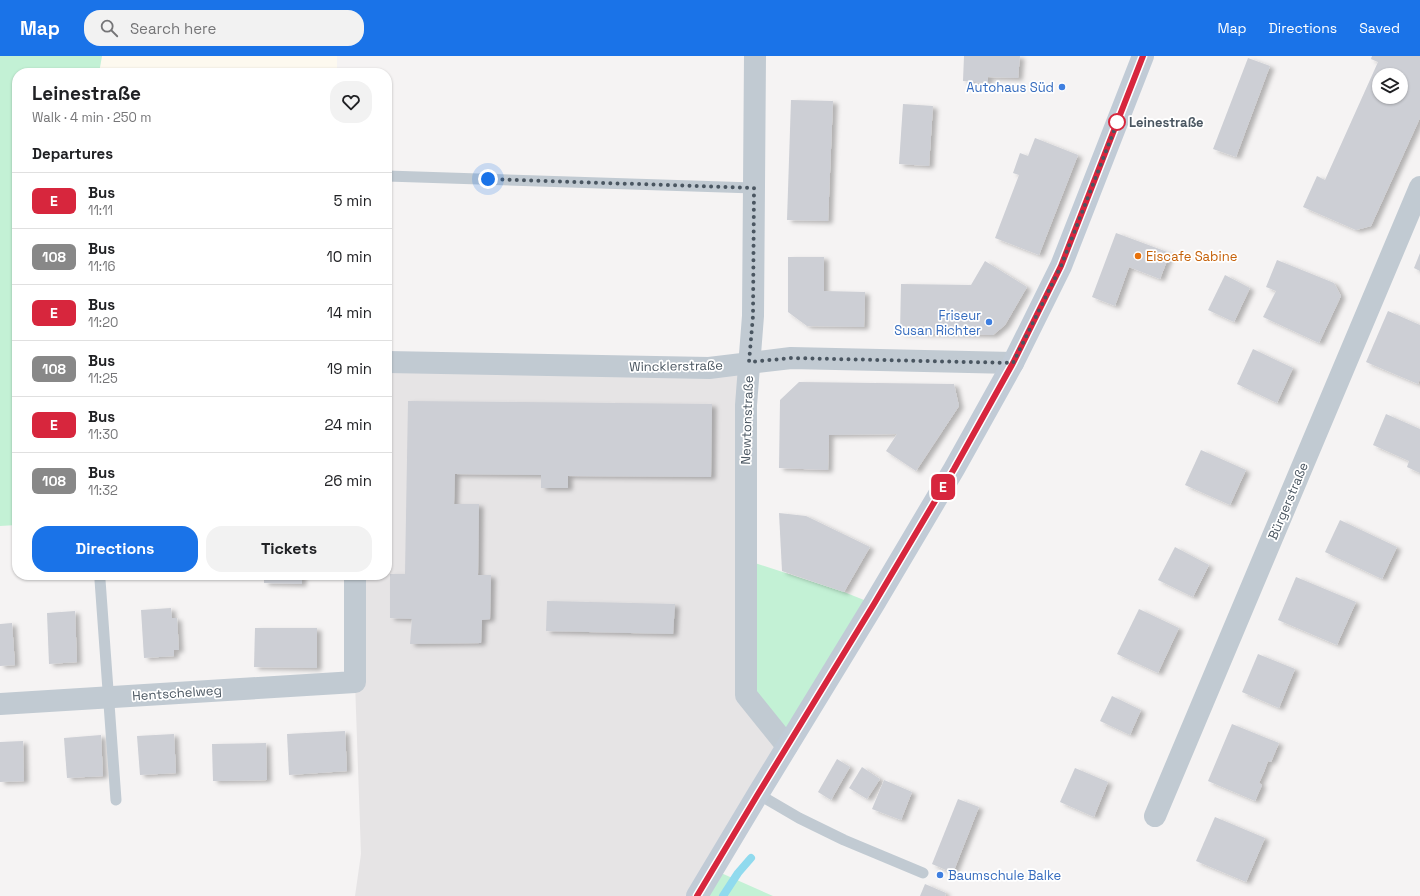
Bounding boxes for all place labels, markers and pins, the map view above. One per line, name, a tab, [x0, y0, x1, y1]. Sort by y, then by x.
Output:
place label: Autohaus Süd	[966, 79, 1054, 96]
marker: Autohaus Süd	[1057, 82, 1067, 92]
marker: Leinestraße	[1108, 113, 1126, 131]
place label: Leinestraße	[1129, 114, 1204, 131]
place label: Eiscafe Sabine	[1146, 248, 1237, 265]
marker: Eiscafe Sabine	[1133, 251, 1143, 261]
place label: Friseur Susan Richter	[894, 307, 981, 339]
marker: Friseur Susan Richter	[984, 317, 994, 327]
place label: Baumschule Balke	[948, 867, 1061, 884]
marker: Baumschule Balke	[935, 870, 945, 880]

